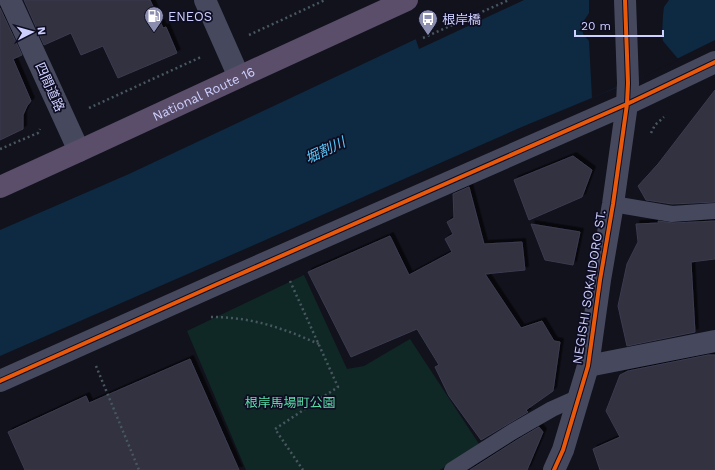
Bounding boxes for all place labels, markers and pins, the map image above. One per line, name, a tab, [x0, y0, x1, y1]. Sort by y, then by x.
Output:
fuel station icon: ENEOS	[143, 5, 165, 33]
bus stop icon: 根岸橋	[417, 8, 439, 36]
place label: ENEOS	[168, 9, 212, 24]
place label: 根岸橋	[442, 12, 481, 27]

